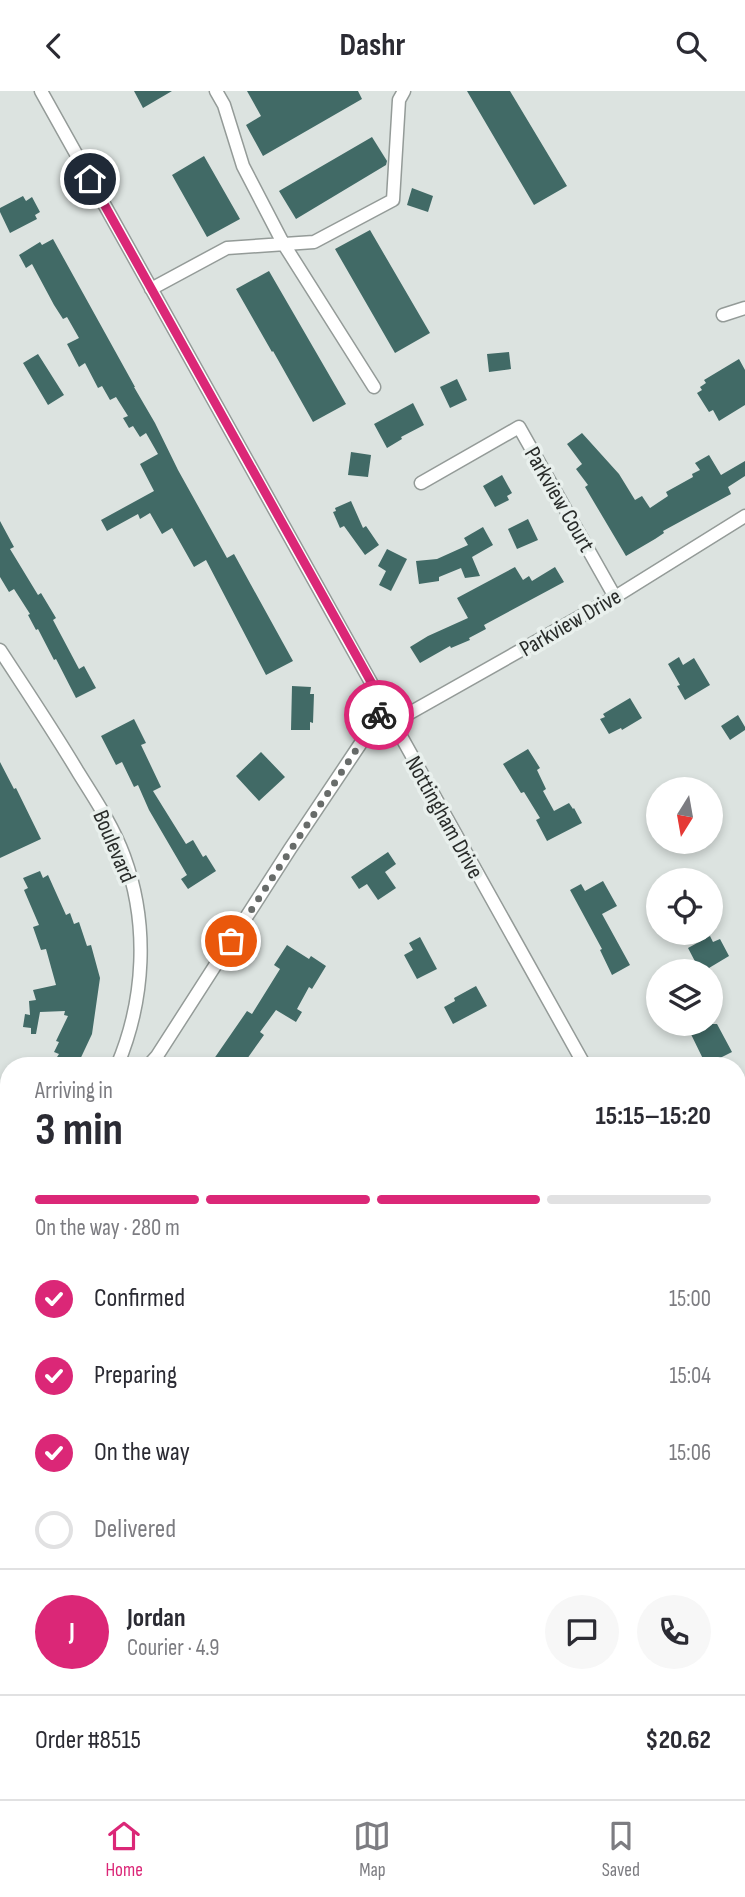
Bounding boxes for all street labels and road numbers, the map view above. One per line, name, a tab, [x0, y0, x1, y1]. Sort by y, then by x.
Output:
street label: Parkview Court	[518, 442, 600, 557]
street label: Parkview Drive	[515, 583, 626, 663]
street label: Nottingham Drive	[399, 751, 489, 884]
street label: Boulevard	[86, 806, 142, 887]

